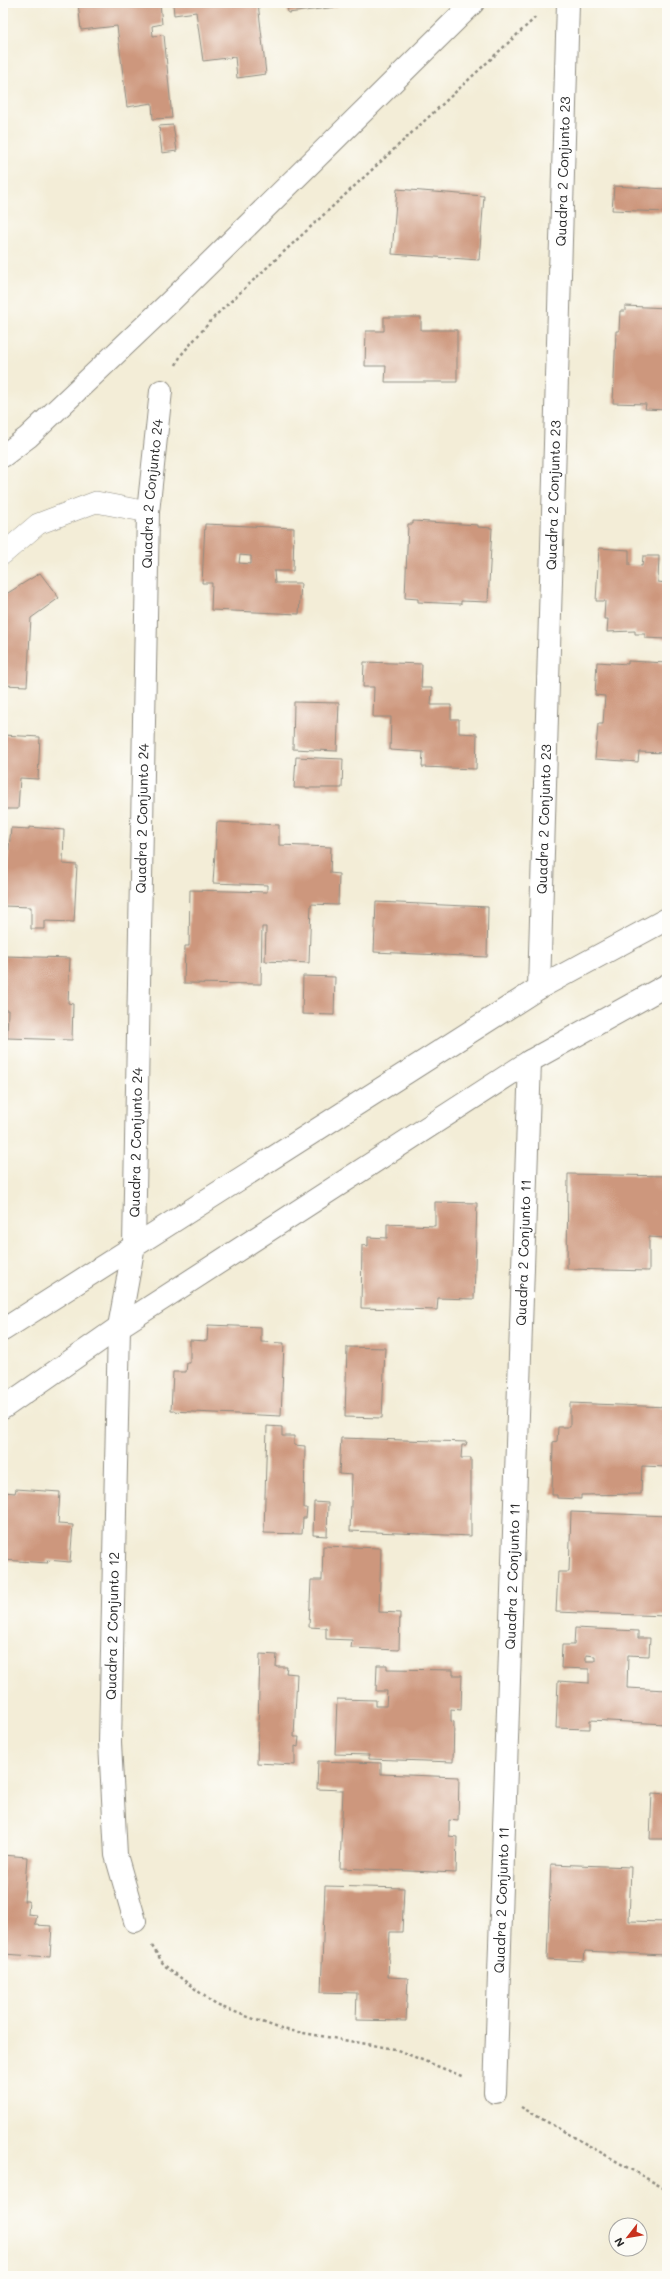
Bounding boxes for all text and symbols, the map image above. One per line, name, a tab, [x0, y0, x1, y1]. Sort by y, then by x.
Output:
street label: Quadra 2 Conjunto 23	[551, 96, 574, 247]
street label: Quadra 2 Conjunto 24	[137, 417, 167, 569]
street label: Quadra 2 Conjunto 23	[541, 420, 565, 570]
street label: Quadra 2 Conjunto 24	[131, 742, 153, 894]
street label: Quadra 2 Conjunto 23	[532, 744, 555, 894]
street label: Quadra 2 Conjunto 24	[125, 1066, 146, 1217]
street label: Quadra 2 Conjunto 11	[511, 1179, 535, 1326]
street label: Quadra 2 Conjunto 11	[500, 1503, 524, 1650]
street label: Quadra 2 Conjunto 12	[101, 1552, 123, 1700]
street label: Quadra 2 Conjunto 11	[489, 1827, 513, 1974]
north arrow	[608, 2217, 648, 2257]
text: N	[610, 2235, 628, 2250]

